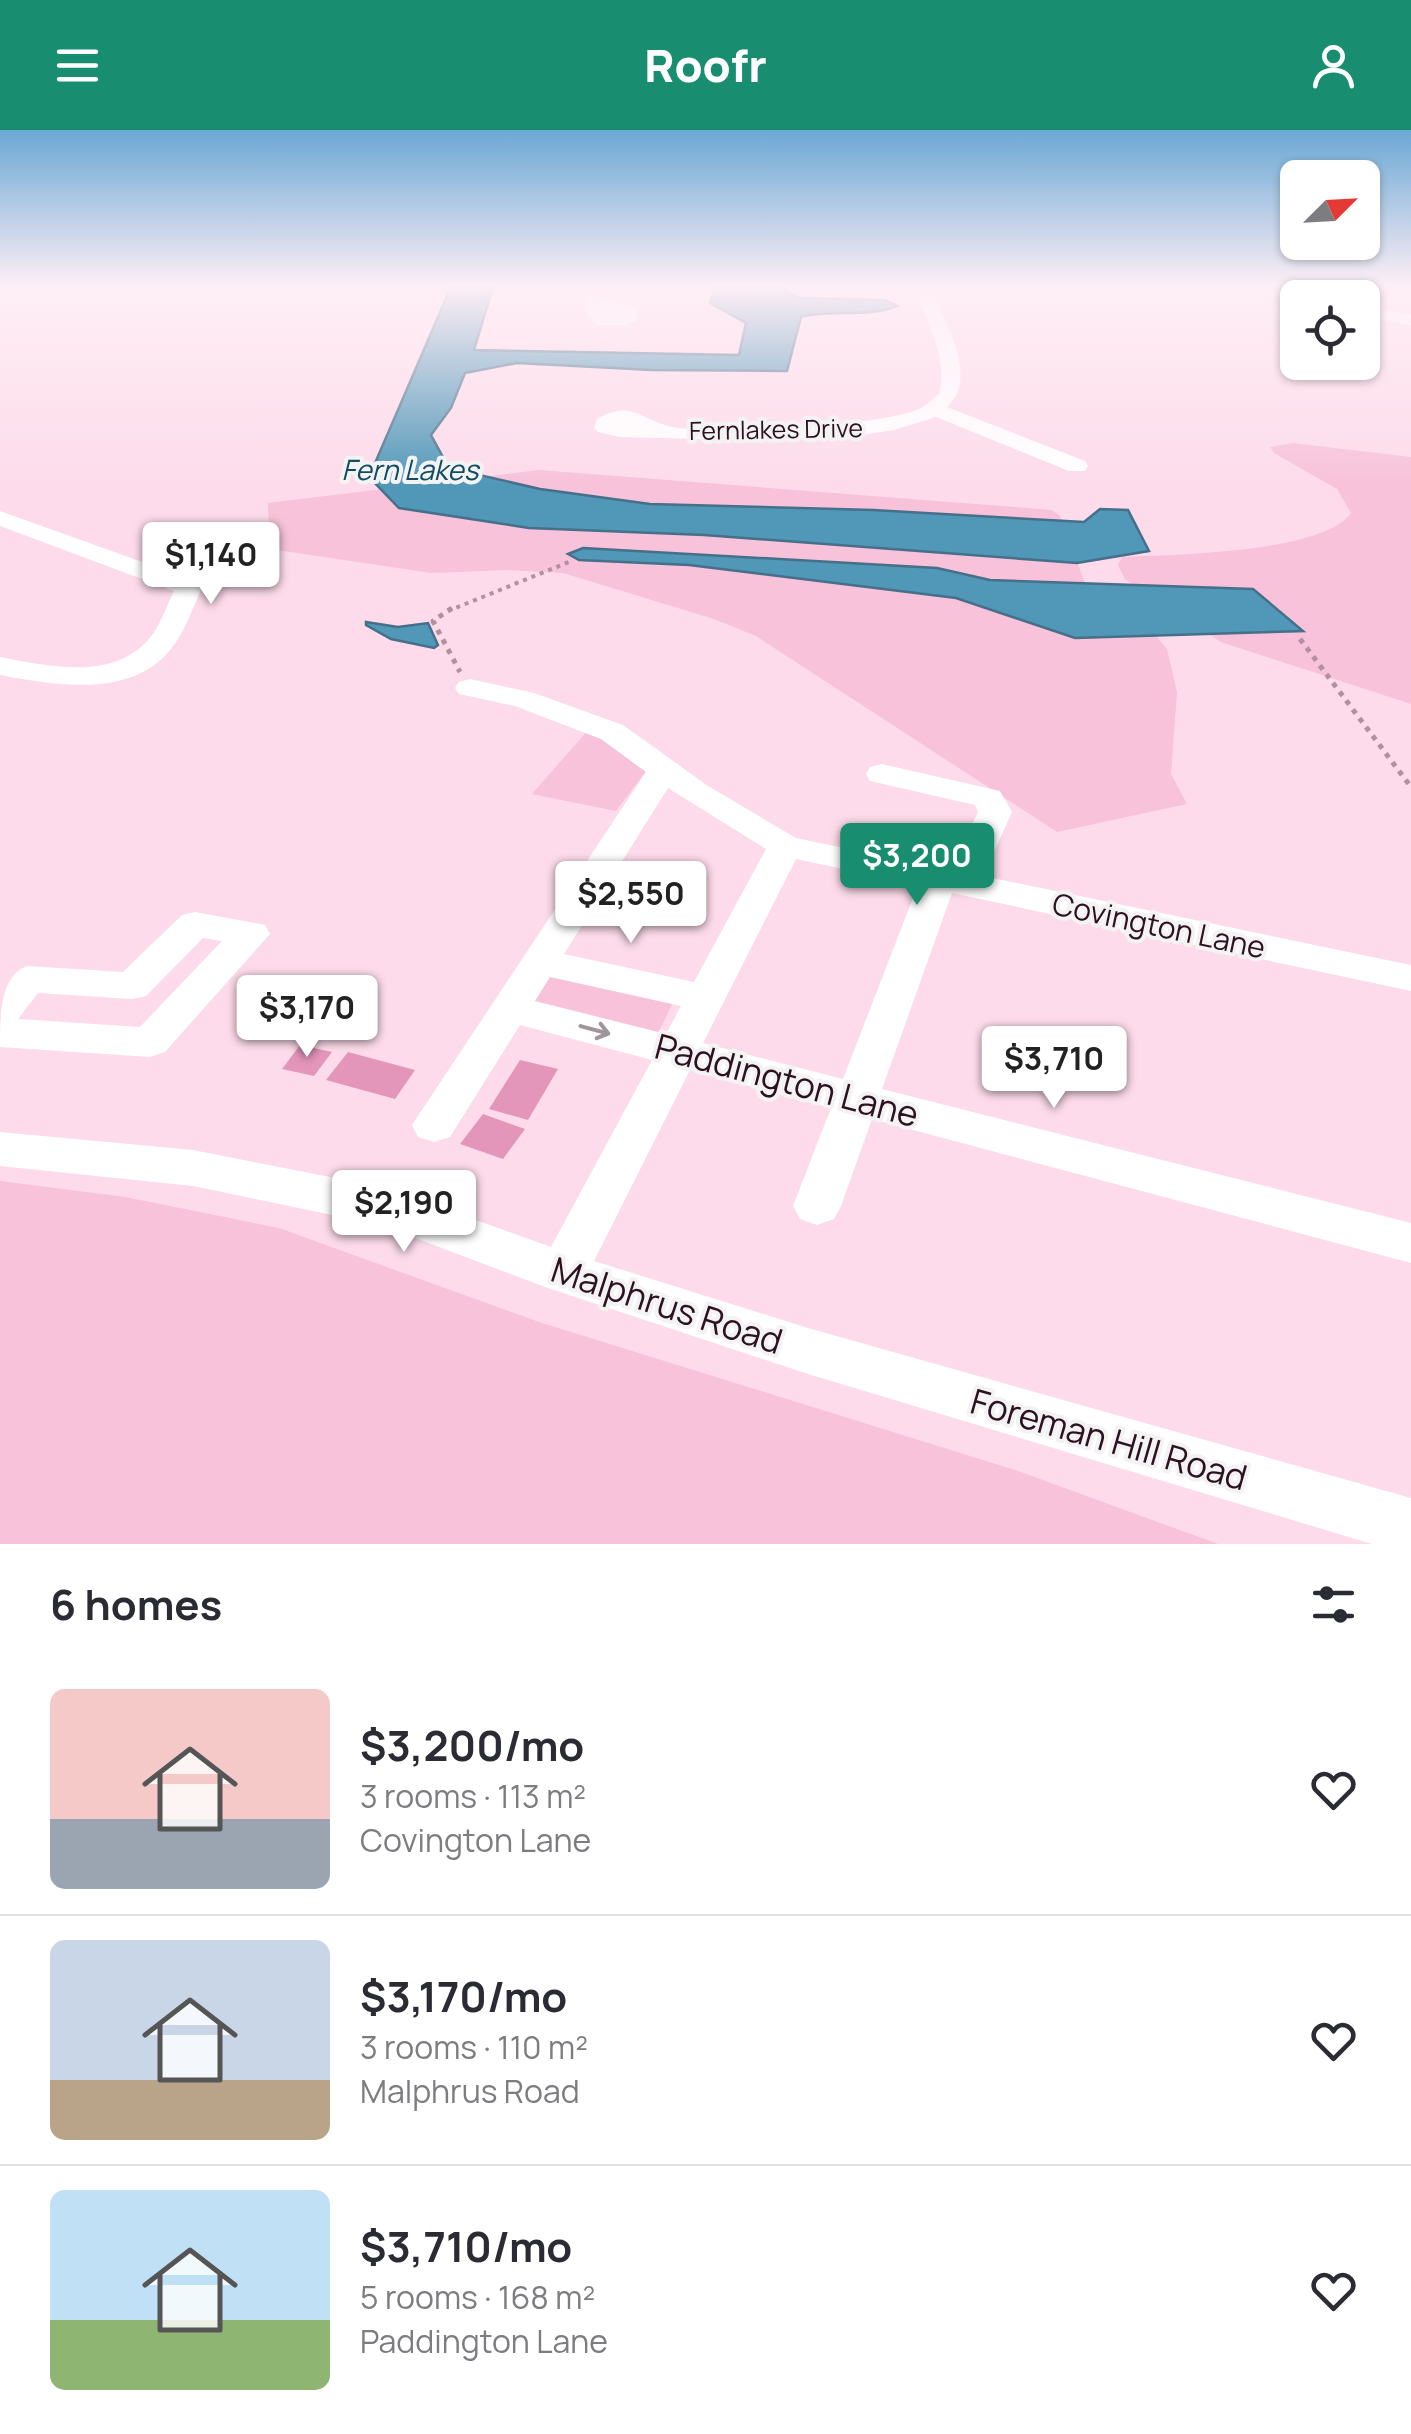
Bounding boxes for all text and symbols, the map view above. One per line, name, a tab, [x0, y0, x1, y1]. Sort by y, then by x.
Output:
text: Roofr	[644, 34, 767, 96]
icon: menu	[50, 38, 105, 93]
icon: person	[1306, 38, 1361, 93]
north arrow	[1280, 160, 1380, 260]
map controls	[1280, 160, 1380, 380]
button: locate	[1280, 280, 1380, 380]
street label: Fernlakes Drive	[689, 410, 863, 448]
water label: Fern Lakes	[342, 450, 481, 488]
pin: $1,140	[130, 522, 292, 607]
text: $1,140	[164, 532, 258, 576]
pin: $3,200	[836, 823, 998, 908]
text: $3,200	[862, 833, 972, 877]
pin: $2,550	[550, 861, 712, 946]
text: $2,550	[577, 871, 685, 915]
street label: Covington Lane	[1049, 882, 1269, 968]
pin: $3,170	[226, 975, 388, 1060]
text: $3,170	[259, 985, 355, 1029]
one-way arrow	[579, 1022, 610, 1041]
street label: Paddington Lane	[650, 1022, 924, 1138]
pin: $3,710	[973, 1026, 1135, 1111]
text: $3,710	[1004, 1036, 1104, 1080]
pin: $2,190	[323, 1170, 485, 1255]
text: $2,190	[354, 1180, 454, 1224]
street label: Malphrus Road	[545, 1245, 789, 1365]
street label: Foreman Hill Road	[965, 1377, 1253, 1501]
text: 6 homes	[50, 1575, 222, 1633]
icon: filters	[1306, 1577, 1361, 1632]
text: $3,200/mo	[360, 1716, 584, 1774]
icon: home	[130, 1729, 250, 1849]
icon: heart	[1306, 1762, 1361, 1817]
text: 3 rooms · 113 m²	[360, 1774, 586, 1818]
text: Covington Lane	[360, 1818, 591, 1862]
text: $3,170/mo	[360, 1967, 567, 2025]
icon: home	[130, 1980, 250, 2100]
icon: heart	[1306, 2013, 1361, 2068]
text: 3 rooms · 110 m²	[360, 2025, 588, 2069]
text: Malphrus Road	[360, 2069, 580, 2113]
text: $3,710/mo	[360, 2217, 572, 2275]
icon: home	[130, 2230, 250, 2350]
icon: heart	[1306, 2263, 1361, 2318]
text: 5 rooms · 168 m²	[360, 2275, 595, 2319]
text: Paddington Lane	[360, 2319, 608, 2363]

